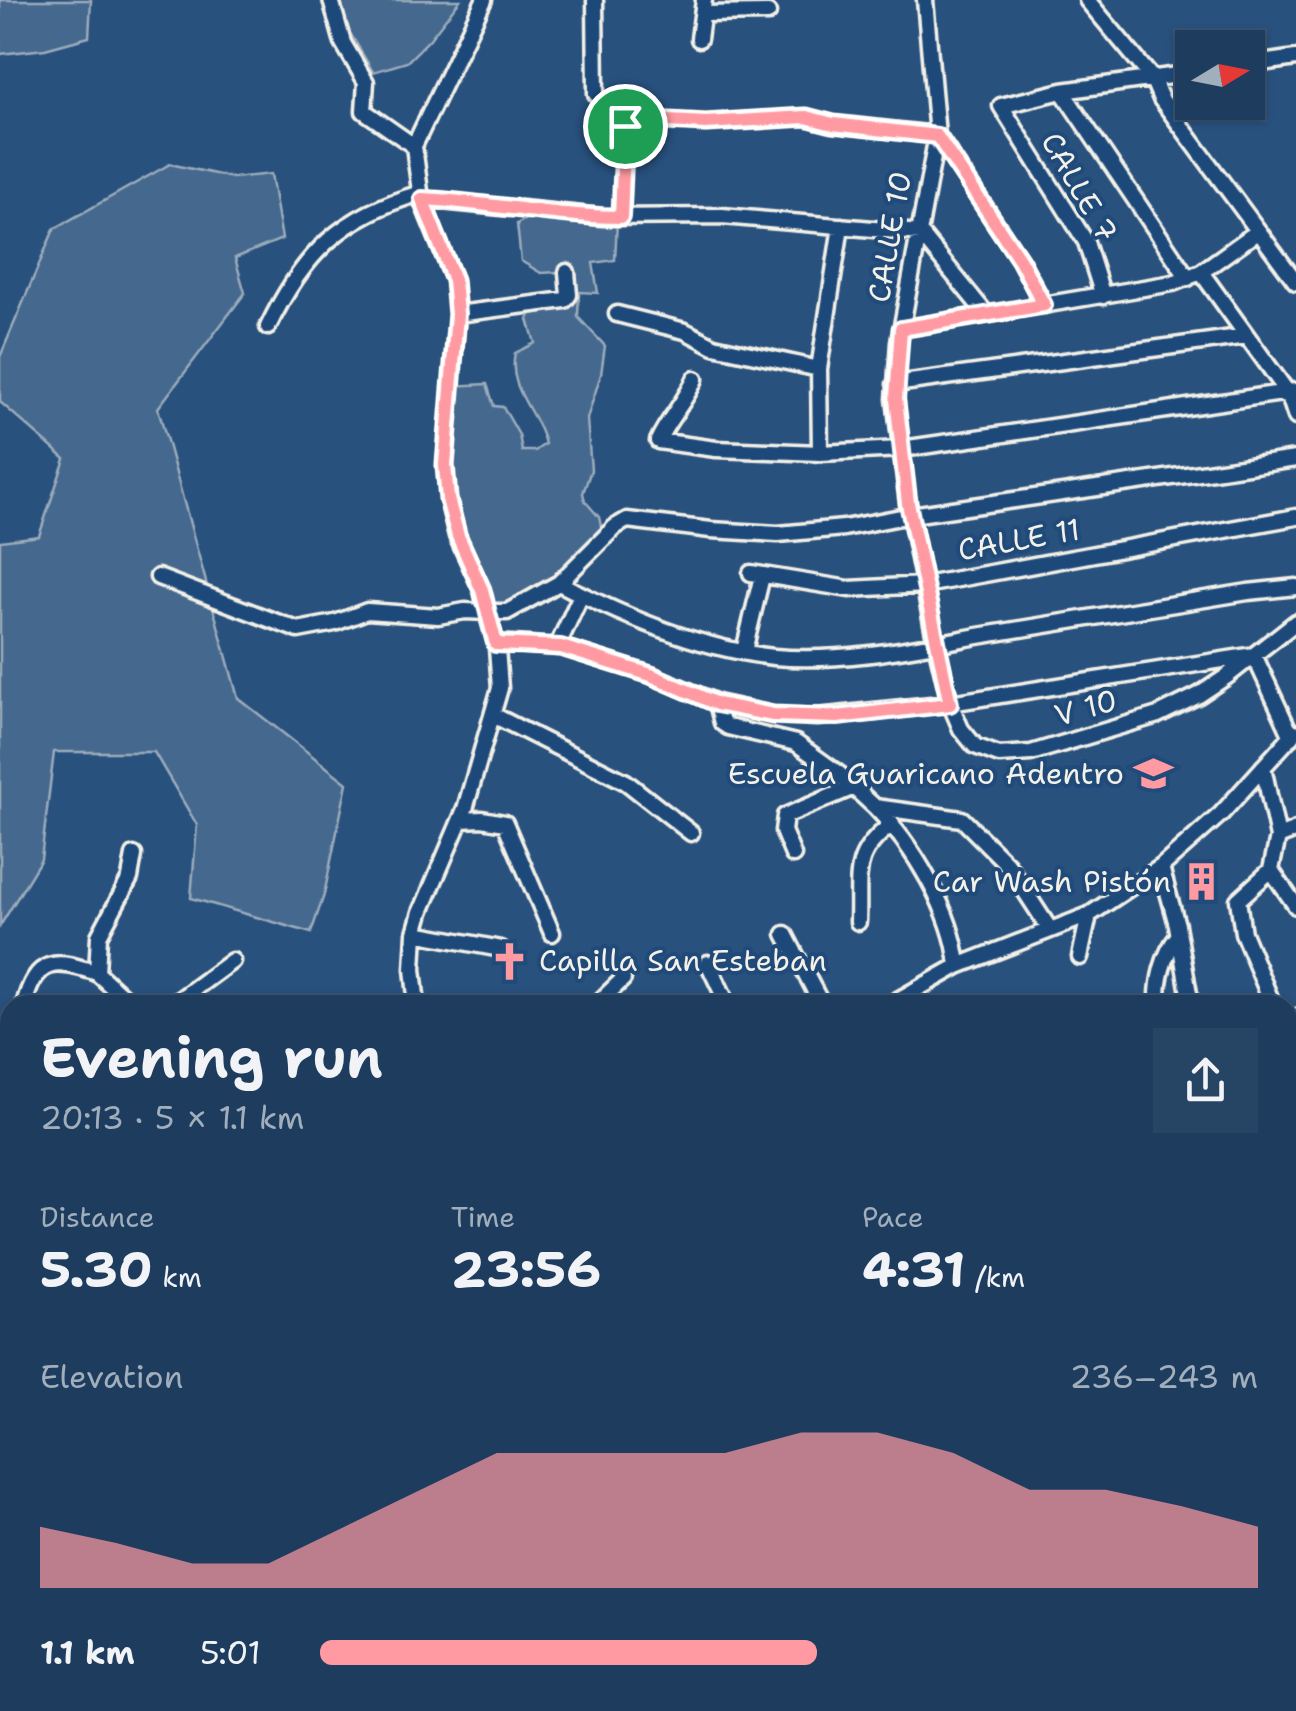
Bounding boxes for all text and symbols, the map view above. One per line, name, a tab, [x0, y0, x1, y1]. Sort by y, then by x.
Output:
north arrow	[1175, 30, 1265, 120]
map controls	[1175, 30, 1265, 120]
pin	[583, 84, 668, 169]
icon: arrive	[598, 99, 653, 154]
street label: CALLE 7	[1032, 124, 1127, 249]
street label: CALLE 10	[858, 168, 921, 306]
street label: CALLE 11	[955, 509, 1083, 570]
street label: V 10	[1050, 679, 1122, 736]
place label: Escuela Guaricano Adentro	[728, 753, 1124, 794]
school or university icon: Escuela Guaricano Adentro	[1133, 753, 1175, 795]
place label: Car Wash Pistón	[933, 861, 1171, 902]
building icon: Car Wash Pistón	[1180, 861, 1222, 903]
church icon: Capilla San Esteban	[488, 940, 530, 982]
place label: Capilla San Esteban	[539, 940, 827, 981]
text: Evening run	[40, 1021, 383, 1095]
button: share	[1153, 1028, 1258, 1133]
text: 20:13 · 5 × 1.1 km	[40, 1096, 304, 1139]
text: Distance	[40, 1198, 155, 1236]
text: Time	[451, 1198, 515, 1236]
text: Pace	[862, 1198, 924, 1236]
text: 5.30	[40, 1236, 153, 1303]
text: 23:56	[451, 1236, 601, 1303]
text: 4:31	[862, 1236, 966, 1303]
text: km	[153, 1258, 202, 1296]
text: /km	[966, 1258, 1025, 1296]
text: Elevation	[40, 1355, 183, 1398]
text: 236–243 m	[1069, 1355, 1258, 1398]
text: 1.1 km	[40, 1631, 135, 1674]
text: 5:01	[200, 1631, 261, 1674]

